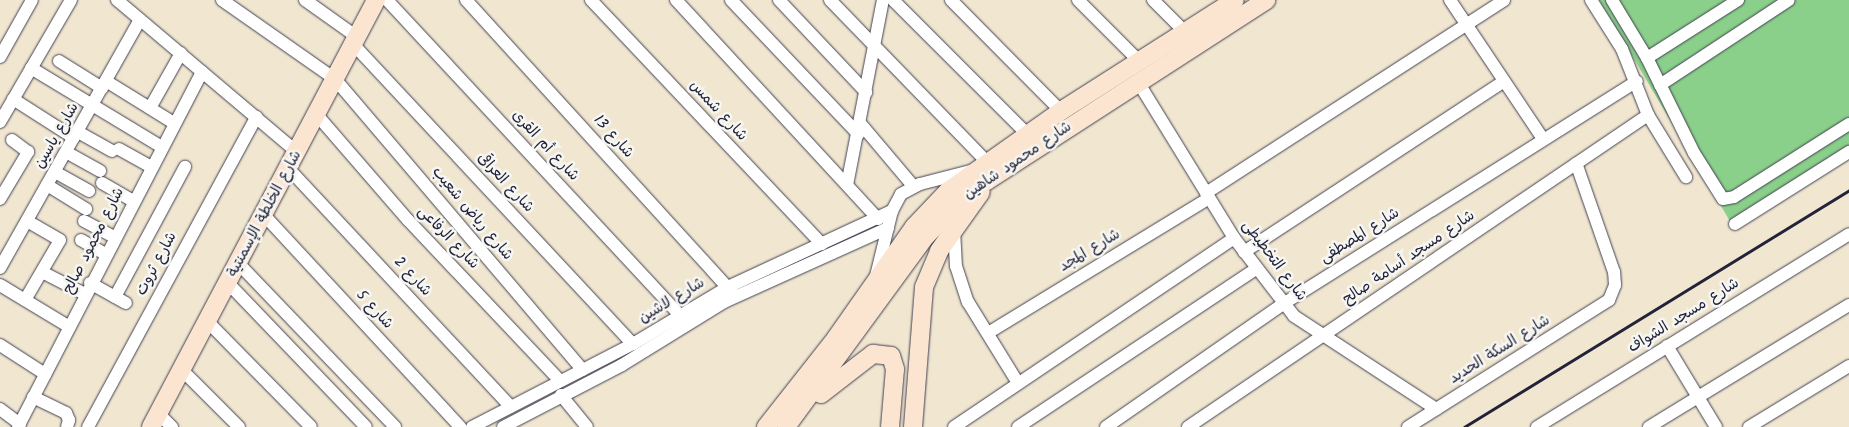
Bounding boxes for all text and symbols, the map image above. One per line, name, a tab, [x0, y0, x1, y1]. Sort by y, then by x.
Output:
street label: شارع شمس	[685, 77, 751, 145]
street label: شارع ياسين	[31, 100, 83, 172]
street label: شارع أم القرى	[508, 107, 582, 185]
street label: شارع 13	[589, 112, 637, 162]
street label: شارع محمود شاهين	[961, 118, 1075, 204]
street label: شارع الخلطة الإسمنتية	[224, 148, 306, 280]
street label: شارع العراقى	[473, 149, 537, 217]
street label: شارع رياض شعيب	[428, 164, 516, 264]
street label: شارع محمود صالح	[59, 185, 129, 297]
street label: شارع الرفاعى	[414, 203, 482, 273]
street label: شارع المصطفى	[1317, 204, 1403, 268]
street label: شارع مسجد أسامة صالح	[1340, 207, 1478, 309]
street label: شارع التخطيطى	[1238, 217, 1310, 305]
street label: شارع المجد	[1056, 226, 1124, 276]
street label: شارع ثروت	[133, 229, 181, 299]
street label: شارع 2	[389, 254, 435, 300]
street label: شارع لاشين	[636, 274, 708, 328]
street label: شارع مسجد الشواف	[1625, 275, 1743, 357]
street label: شارع 5	[352, 287, 396, 333]
street label: شارع السكة الحديد	[1446, 312, 1554, 388]

